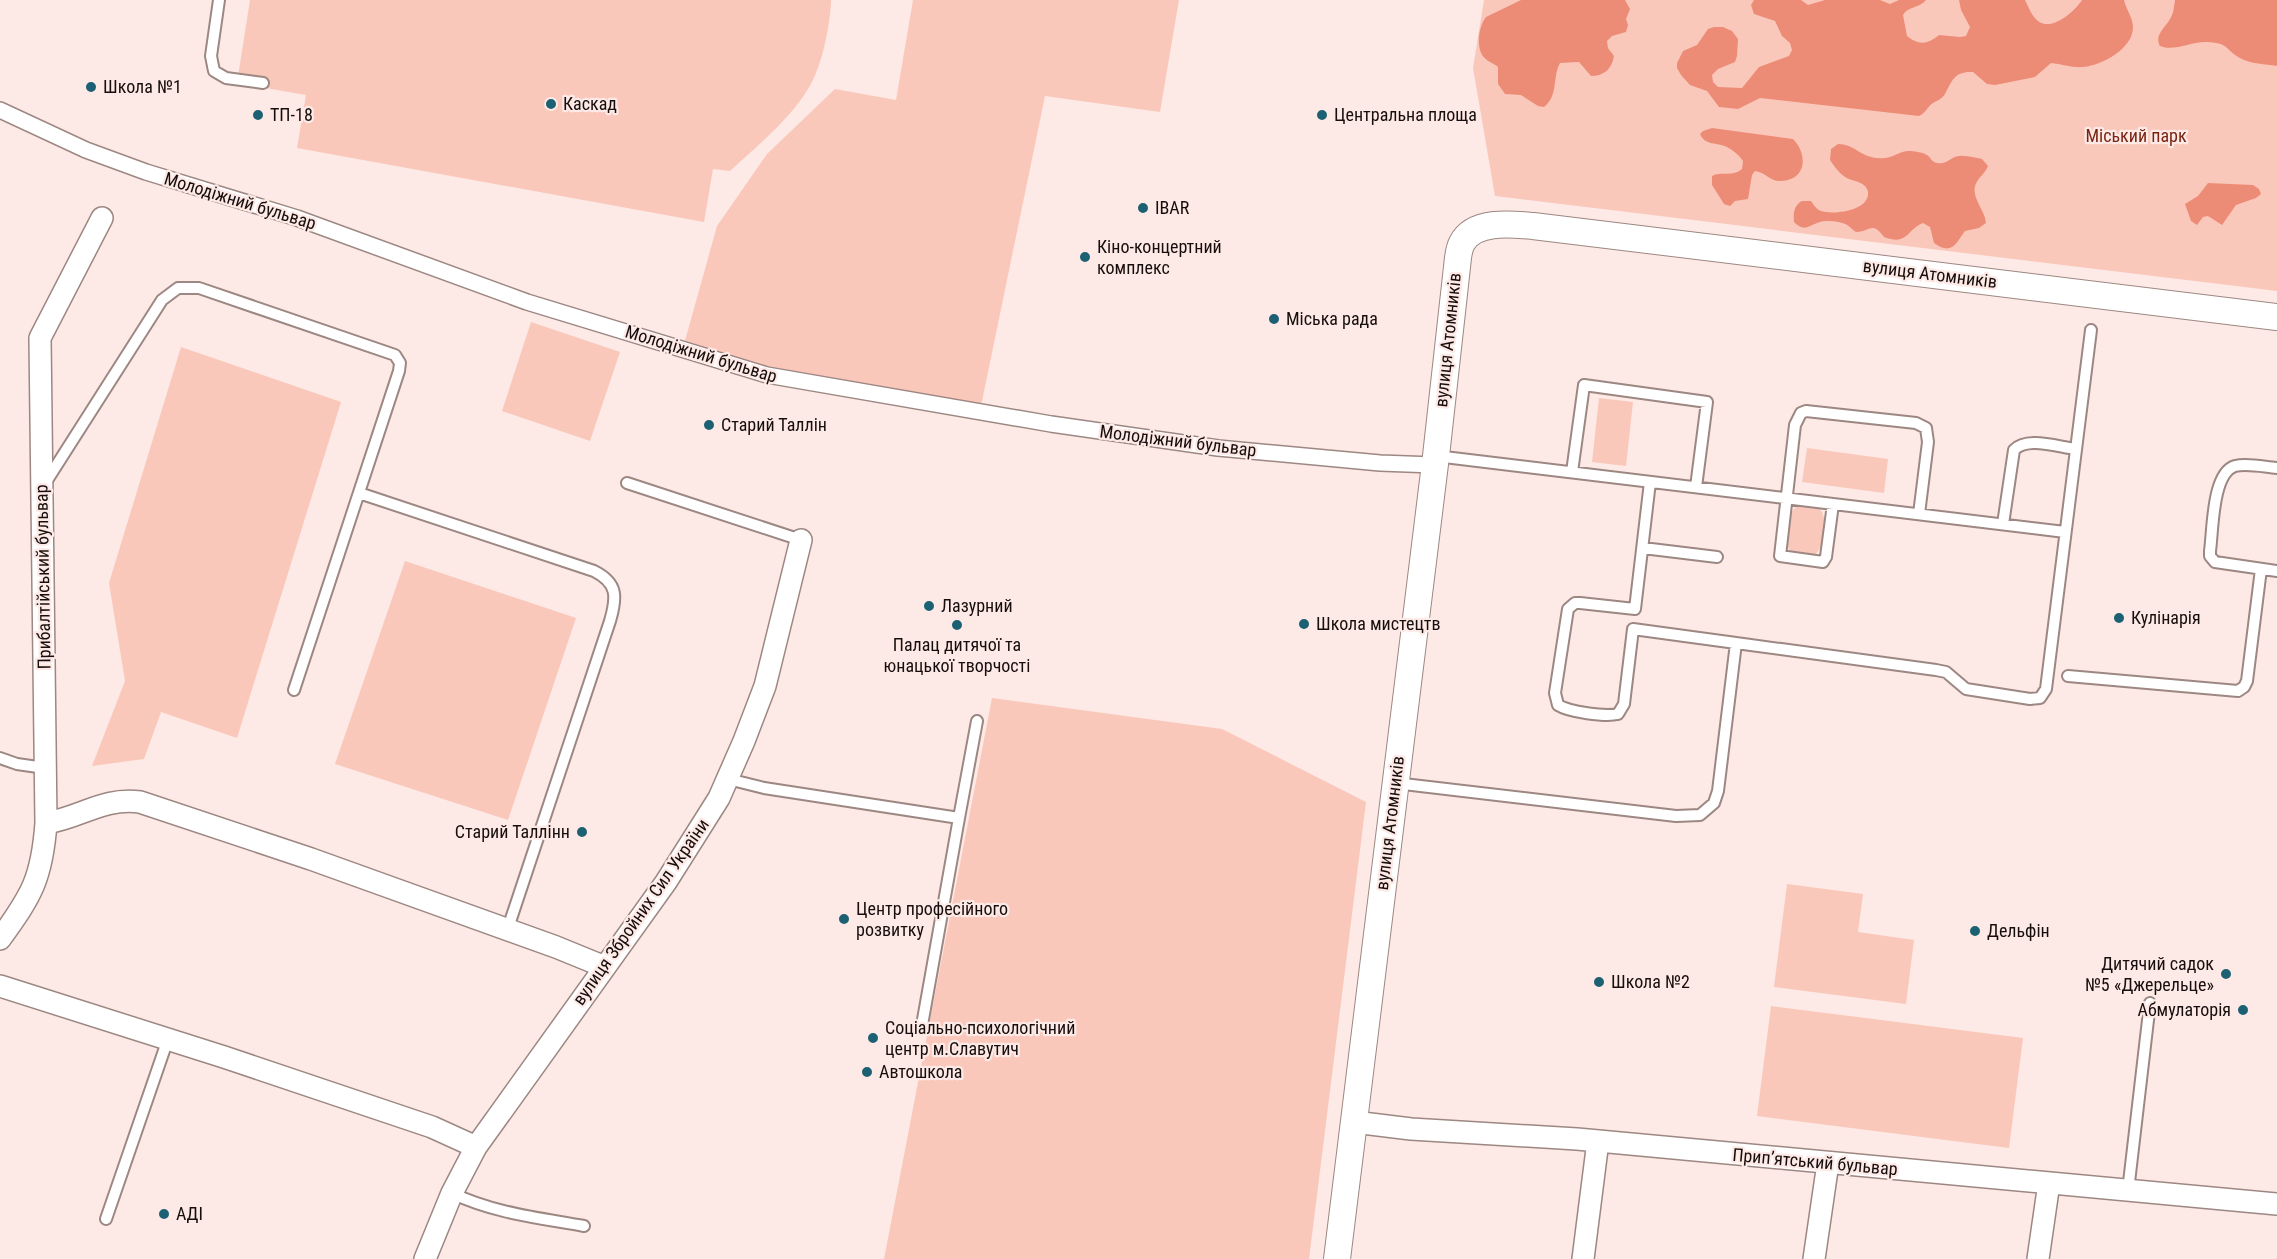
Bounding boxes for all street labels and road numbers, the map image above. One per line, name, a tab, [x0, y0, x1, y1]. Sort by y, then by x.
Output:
street label: Молодіжний бульвар	[162, 167, 319, 234]
street label: вулиця Атомників	[1862, 255, 1998, 292]
street label: вулиця Атомників	[1430, 272, 1465, 408]
street label: Молодіжний бульвар	[623, 320, 780, 387]
street label: Молодіжний бульвар	[1099, 420, 1258, 461]
street label: Прибалтійський бульвар	[30, 484, 55, 670]
street label: вулиця Атомників	[1371, 755, 1408, 891]
street label: вулиця Збройних Сил України	[568, 815, 713, 1009]
street label: Припʼятський бульвар	[1732, 1144, 1899, 1179]

